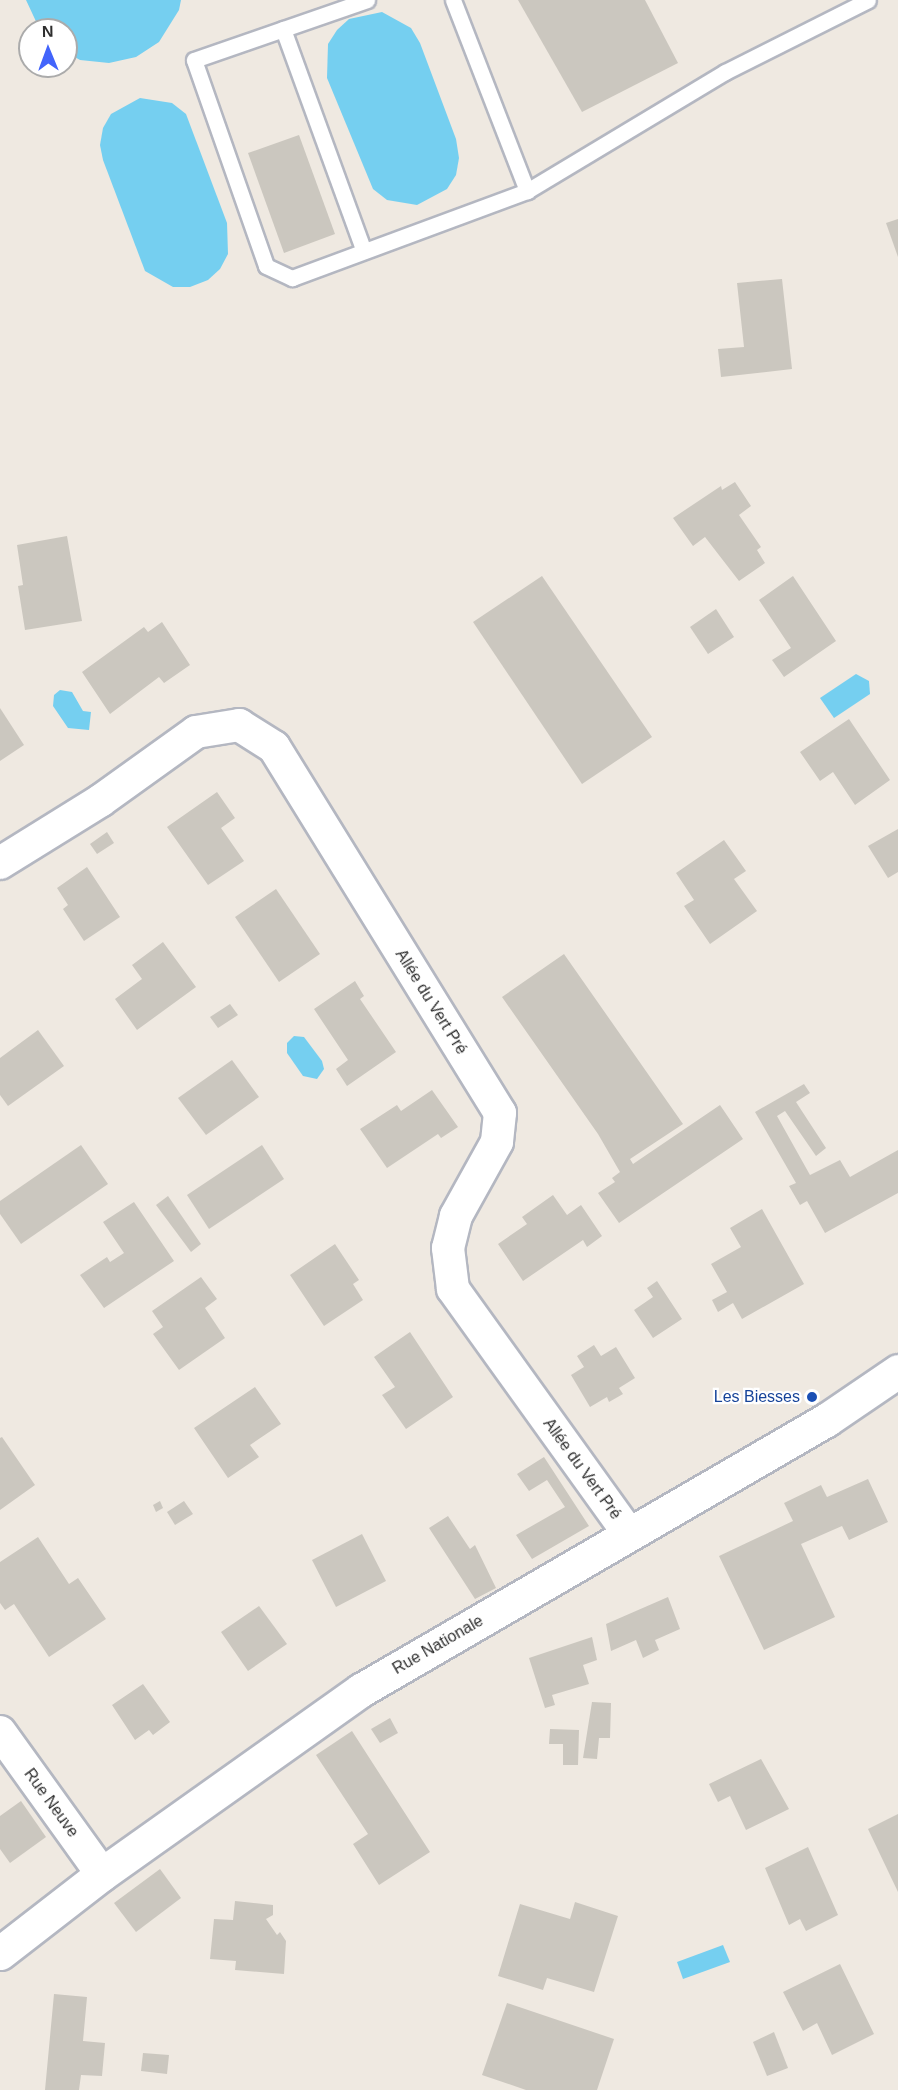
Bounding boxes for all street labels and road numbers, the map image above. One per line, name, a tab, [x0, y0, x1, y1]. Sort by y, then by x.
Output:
street label: Allée du Vert Pré	[391, 946, 471, 1058]
street label: Allée du Vert Pré	[539, 1415, 625, 1523]
street label: Rue Nationale	[389, 1611, 487, 1679]
street label: Rue Neuve	[20, 1765, 82, 1841]

